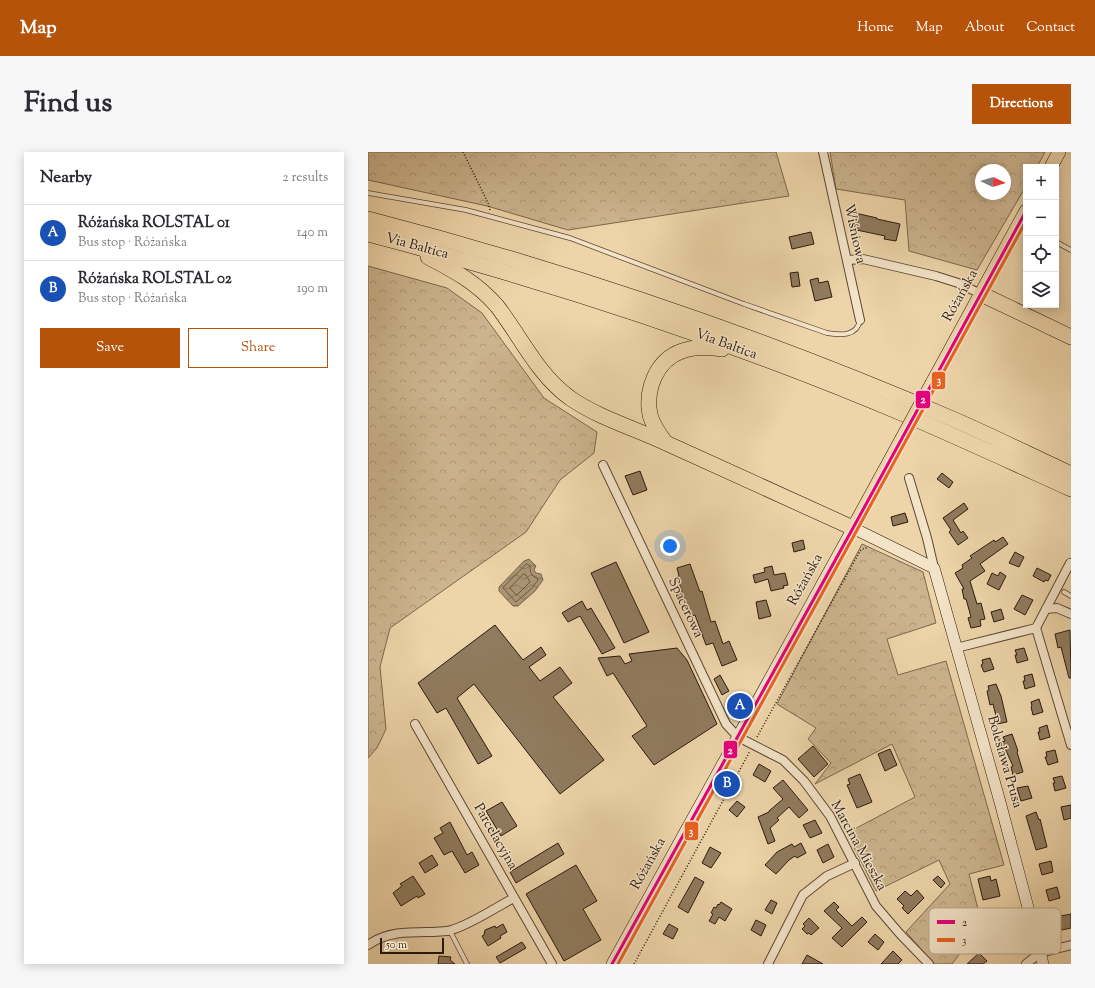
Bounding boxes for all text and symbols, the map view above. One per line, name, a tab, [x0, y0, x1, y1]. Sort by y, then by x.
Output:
text: Map	[20, 15, 57, 42]
text: Home	[857, 18, 894, 38]
text: Map	[916, 18, 943, 38]
text: About	[965, 18, 1004, 38]
text: Contact	[1026, 18, 1075, 38]
text: Find us	[24, 84, 112, 124]
button: Directions	[972, 84, 1071, 124]
north arrow	[975, 164, 1011, 200]
map controls	[1023, 164, 1059, 308]
button: +	[1023, 164, 1059, 200]
text: Nearby	[40, 166, 92, 190]
text: 2 results	[283, 169, 328, 187]
button: −	[1023, 200, 1059, 236]
street label: Wiśniowa	[838, 202, 870, 266]
text: Różańska ROLSTAL 01	[78, 213, 230, 234]
text: A	[48, 224, 58, 242]
text: 140 m	[297, 224, 328, 242]
street label: Via Baltica	[383, 229, 451, 265]
text: Bus stop · Różańska	[78, 234, 187, 252]
button: locate	[1023, 236, 1059, 272]
street label: Różańska	[938, 266, 984, 326]
text: Różańska ROLSTAL 02	[78, 269, 232, 290]
button: layers	[1023, 272, 1059, 308]
text: B	[49, 280, 57, 298]
text: 190 m	[297, 280, 328, 298]
text: Bus stop · Różańska	[78, 290, 187, 308]
street label: Via Baltica	[692, 325, 760, 366]
button: Save	[40, 328, 180, 368]
button: Share	[188, 328, 328, 368]
line badge: 3	[931, 371, 946, 390]
text: 3	[937, 373, 942, 389]
line badge: 2	[915, 390, 931, 409]
text: 2	[920, 392, 926, 408]
your location	[660, 536, 680, 556]
street label: Różańska	[783, 550, 829, 610]
street label: Spacerowa	[662, 574, 708, 642]
pin: A	[727, 691, 753, 721]
street label: Bolesława Prusa	[981, 713, 1027, 811]
line badge: 2	[723, 740, 738, 759]
text: 2	[727, 743, 733, 759]
pin: B	[714, 769, 740, 799]
street label: Marcina Mieszka	[825, 797, 891, 895]
street label: Parcelacyjna	[468, 800, 522, 874]
line badge: 3	[684, 821, 699, 841]
text: 3	[689, 824, 694, 840]
street label: Różańska	[626, 834, 672, 894]
legend	[929, 908, 1061, 954]
text: 2	[962, 915, 967, 931]
text: 3	[962, 933, 966, 949]
scale bar	[380, 936, 444, 955]
text: 50 m	[386, 937, 407, 953]

